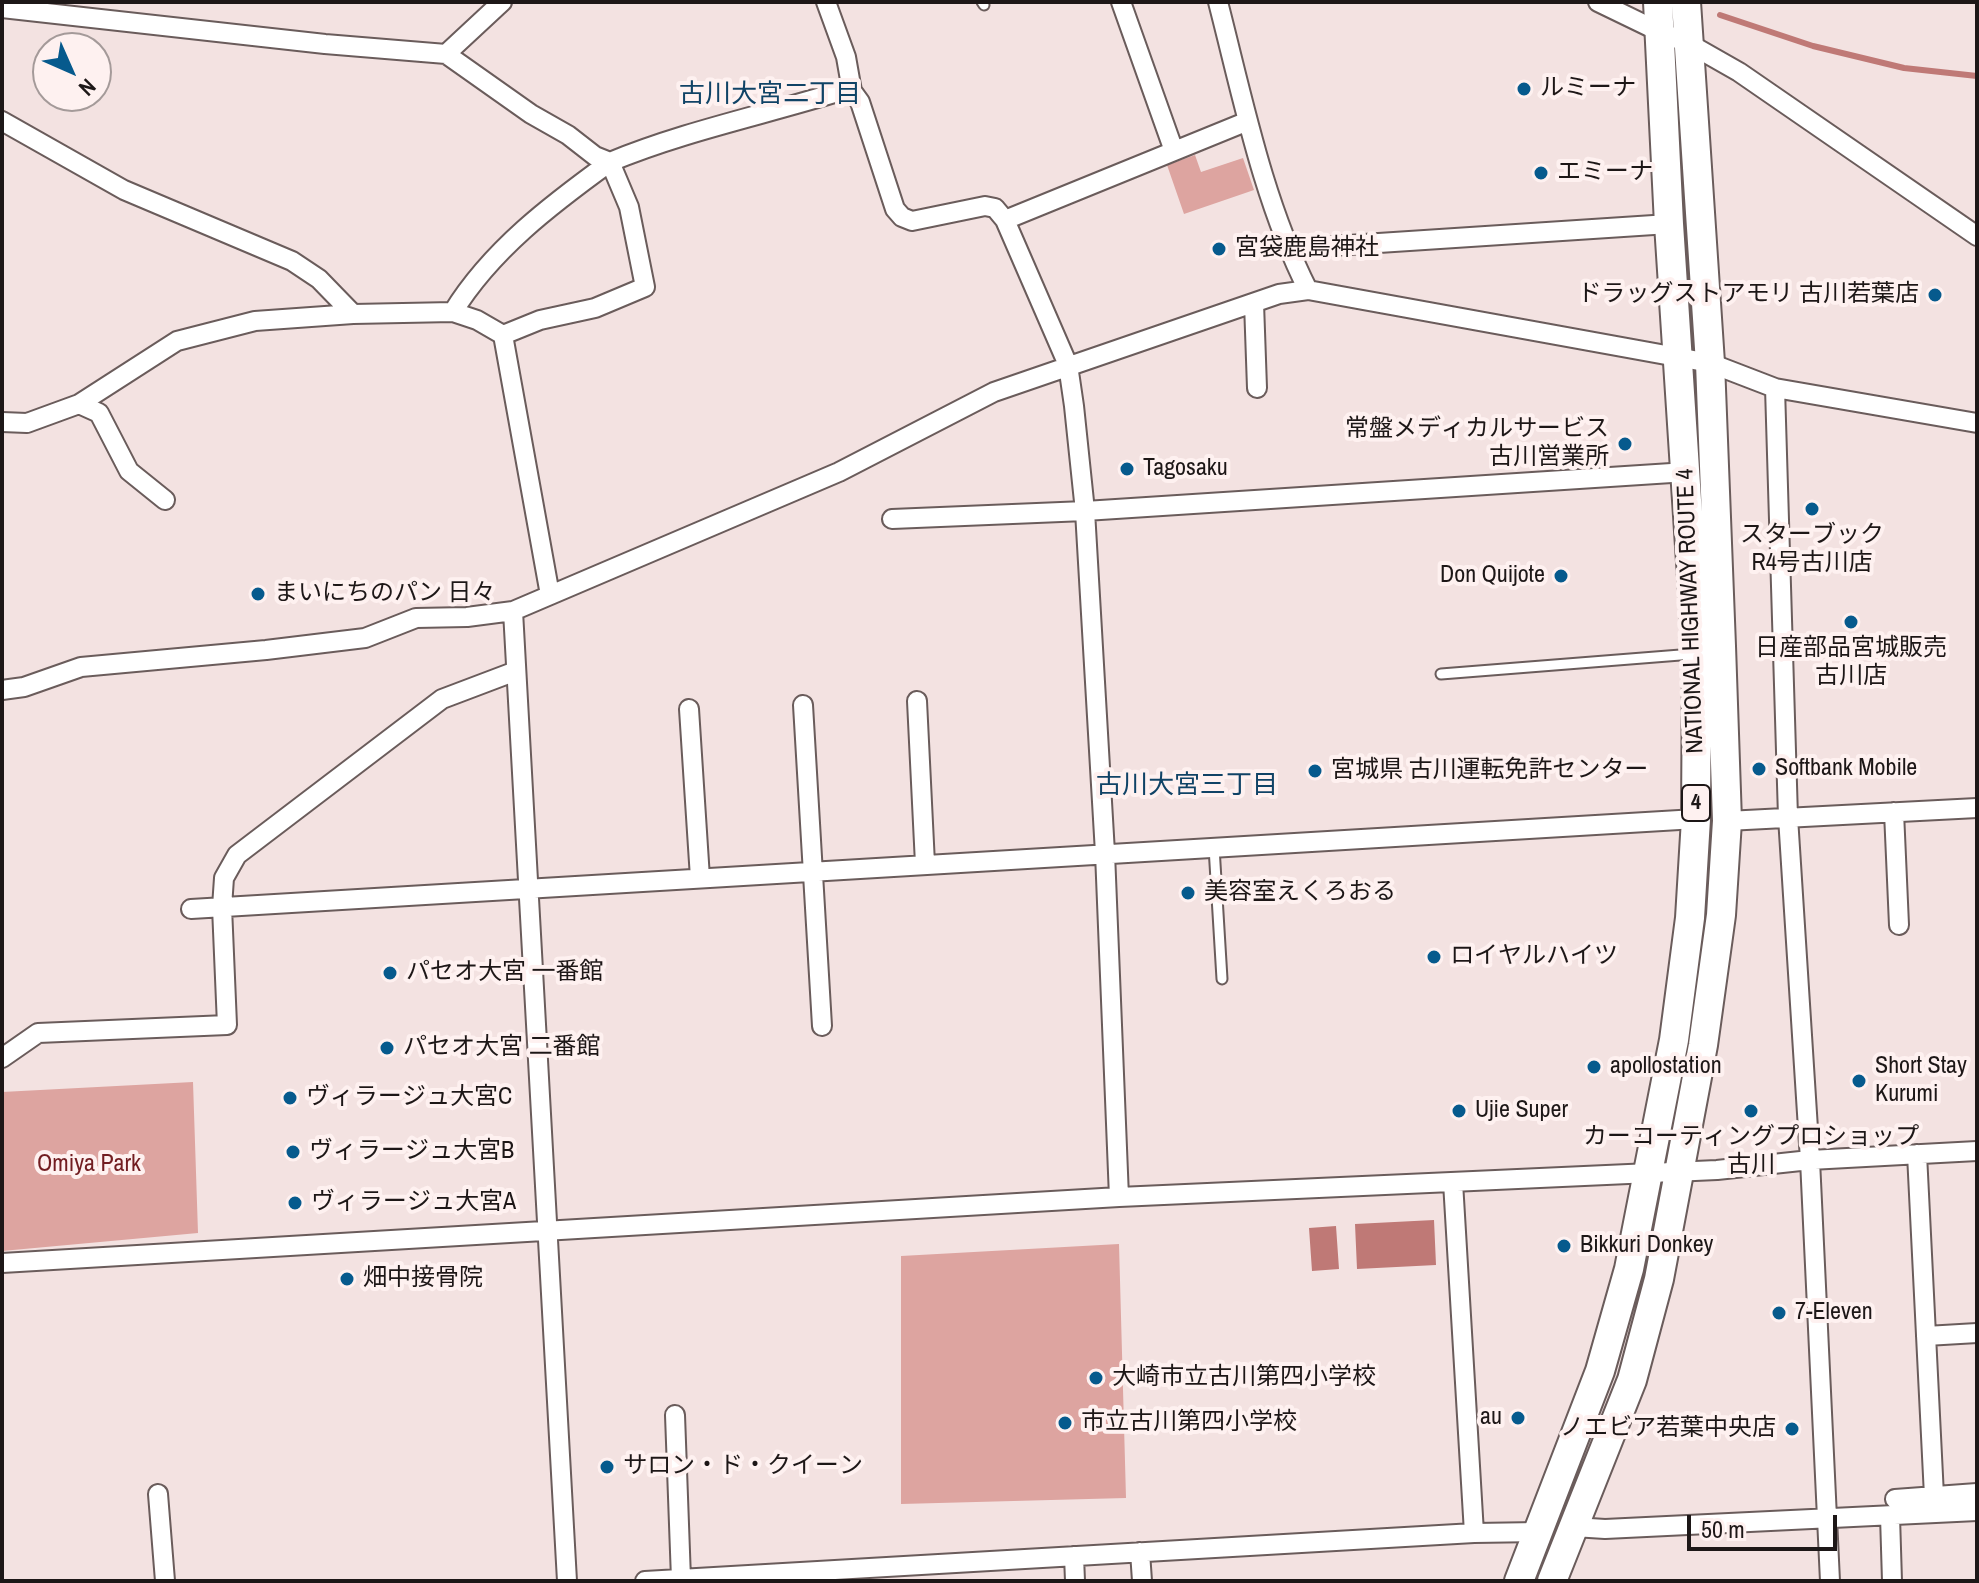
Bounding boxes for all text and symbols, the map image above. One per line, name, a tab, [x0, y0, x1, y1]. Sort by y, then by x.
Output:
north arrow	[32, 32, 112, 112]
text: N	[72, 72, 103, 103]
place label: ルミーナ	[1540, 75, 1636, 103]
district label: 古川大宮二丁目	[679, 79, 861, 111]
marker: ルミーナ	[1515, 80, 1533, 98]
place label: エミーナ	[1557, 159, 1653, 187]
marker: エミーナ	[1532, 164, 1550, 182]
place label: 宮袋鹿島神社	[1235, 235, 1379, 263]
marker: 宮袋鹿島神社	[1210, 240, 1228, 258]
place label: ドラッグストアモリ 古川若葉店	[1578, 281, 1919, 309]
marker: ドラッグストアモリ 古川若葉店	[1926, 286, 1944, 304]
place label: 常盤メディカルサービス 古川営業所	[1345, 416, 1609, 472]
marker: 常盤メディカルサービス 古川営業所	[1616, 435, 1634, 453]
place label: Tagosaku	[1143, 455, 1228, 483]
marker: Tagosaku	[1118, 460, 1136, 478]
street label: NATIONAL HIGHWAY ROUTE 4	[1672, 468, 1710, 754]
marker: スターブック R4号古川店	[1803, 500, 1821, 518]
place label: スターブック R4号古川店	[1740, 522, 1884, 578]
place label: Don Quijote	[1440, 562, 1545, 590]
marker: Don Quijote	[1552, 567, 1570, 585]
place label: まいにちのパン 日々	[274, 580, 495, 608]
marker: まいにちのパン 日々	[249, 585, 267, 603]
marker: 日産部品宮城販売 古川店	[1842, 613, 1860, 631]
place label: 日産部品宮城販売 古川店	[1755, 635, 1947, 691]
place label: Softbank Mobile	[1775, 755, 1917, 783]
place label: 宮城県 古川運転免許センター	[1331, 757, 1648, 785]
marker: Softbank Mobile	[1750, 760, 1768, 778]
marker: 宮城県 古川運転免許センター	[1306, 762, 1324, 780]
district label: 古川大宮三丁目	[1096, 770, 1278, 802]
road number: 4	[1682, 785, 1710, 821]
place label: 美容室えくろおる	[1204, 879, 1396, 907]
marker: 美容室えくろおる	[1179, 884, 1197, 902]
place label: ロイヤルハイツ	[1450, 943, 1618, 971]
marker: ロイヤルハイツ	[1425, 948, 1443, 966]
place label: パセオ大宮 一番館	[406, 959, 603, 987]
marker: パセオ大宮 一番館	[381, 964, 399, 982]
place label: パセオ大宮 二番館	[403, 1034, 600, 1062]
marker: パセオ大宮 二番館	[378, 1039, 396, 1057]
place label: apollostation	[1610, 1053, 1722, 1081]
place label: Short Stay Kurumi	[1875, 1053, 1967, 1109]
marker: apollostation	[1585, 1058, 1603, 1076]
marker: Short Stay Kurumi	[1850, 1072, 1868, 1090]
place label: ヴィラージュ大宮C	[306, 1084, 512, 1112]
marker: ヴィラージュ大宮C	[281, 1089, 299, 1107]
place label: Ujie Super	[1475, 1097, 1568, 1125]
marker: Ujie Super	[1450, 1102, 1468, 1120]
marker: カーコーティングプロショップ 古川	[1742, 1102, 1760, 1120]
place label: カーコーティングプロショップ 古川	[1583, 1124, 1919, 1180]
place label: ヴィラージュ大宮B	[309, 1138, 514, 1166]
marker: ヴィラージュ大宮B	[284, 1143, 302, 1161]
park label: Omiya Park	[37, 1151, 141, 1179]
place label: ヴィラージュ大宮A	[311, 1189, 516, 1217]
marker: ヴィラージュ大宮A	[286, 1194, 304, 1212]
place label: Bikkuri Donkey	[1580, 1232, 1713, 1260]
marker: Bikkuri Donkey	[1555, 1237, 1573, 1255]
place label: 畑中接骨院	[363, 1265, 483, 1293]
marker: 畑中接骨院	[338, 1270, 356, 1288]
place label: 7-Eleven	[1795, 1299, 1873, 1327]
marker: 7-Eleven	[1770, 1304, 1788, 1322]
place label: 大崎市立古川第四小学校	[1112, 1364, 1376, 1392]
marker: 大崎市立古川第四小学校	[1087, 1369, 1105, 1387]
place label: au	[1480, 1404, 1502, 1432]
place label: 市立古川第四小学校	[1081, 1409, 1297, 1437]
marker: au	[1509, 1409, 1527, 1427]
marker: 市立古川第四小学校	[1056, 1414, 1074, 1432]
place label: ノエビア若葉中央店	[1560, 1415, 1776, 1443]
marker: ノエビア若葉中央店	[1783, 1420, 1801, 1438]
place label: サロン・ド・クイーン	[623, 1453, 863, 1481]
marker: サロン・ド・クイーン	[598, 1458, 616, 1476]
scale bar	[1691, 1499, 1841, 1549]
text: 50 m	[1701, 1513, 1745, 1545]

